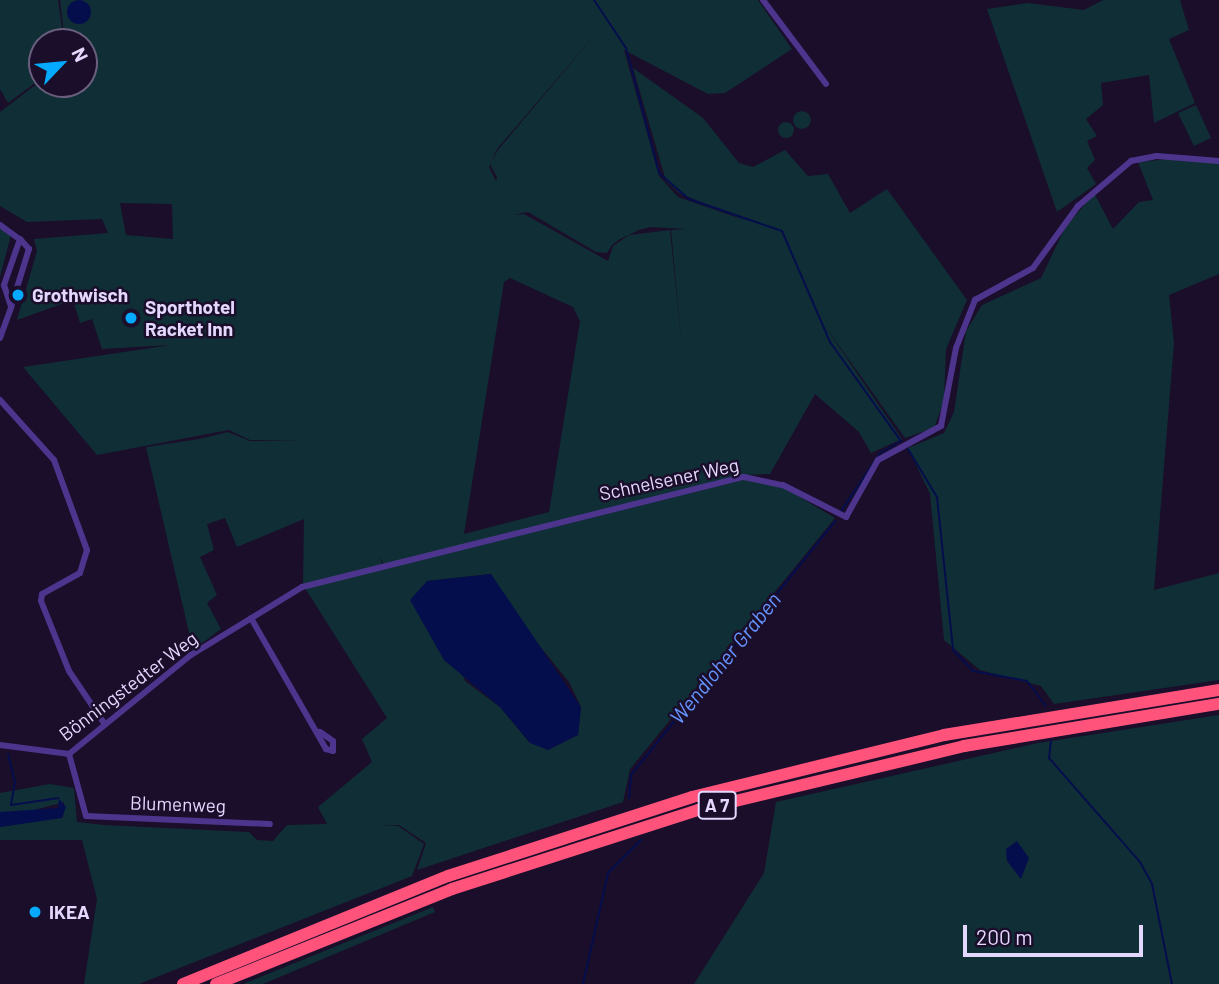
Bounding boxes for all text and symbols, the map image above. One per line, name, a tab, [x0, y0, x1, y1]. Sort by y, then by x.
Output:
north arrow	[28, 28, 98, 98]
text: N	[67, 44, 94, 65]
place label: Grothwisch	[32, 284, 128, 306]
marker: Grothwisch	[10, 287, 26, 303]
place label: Sporthotel Racket Inn	[145, 296, 235, 340]
marker: Sporthotel Racket Inn	[123, 310, 139, 326]
street label: Schnelsener Weg	[597, 453, 741, 505]
water label: Wendloher Graben	[664, 587, 786, 729]
street label: Bönningstedter Weg	[54, 627, 202, 745]
road number: A 7	[696, 790, 738, 820]
street label: Blumenweg	[130, 791, 226, 817]
place label: IKEA	[49, 901, 90, 923]
marker: IKEA	[27, 904, 43, 920]
scale bar	[967, 911, 1147, 955]
text: 200 m	[976, 924, 1033, 949]

